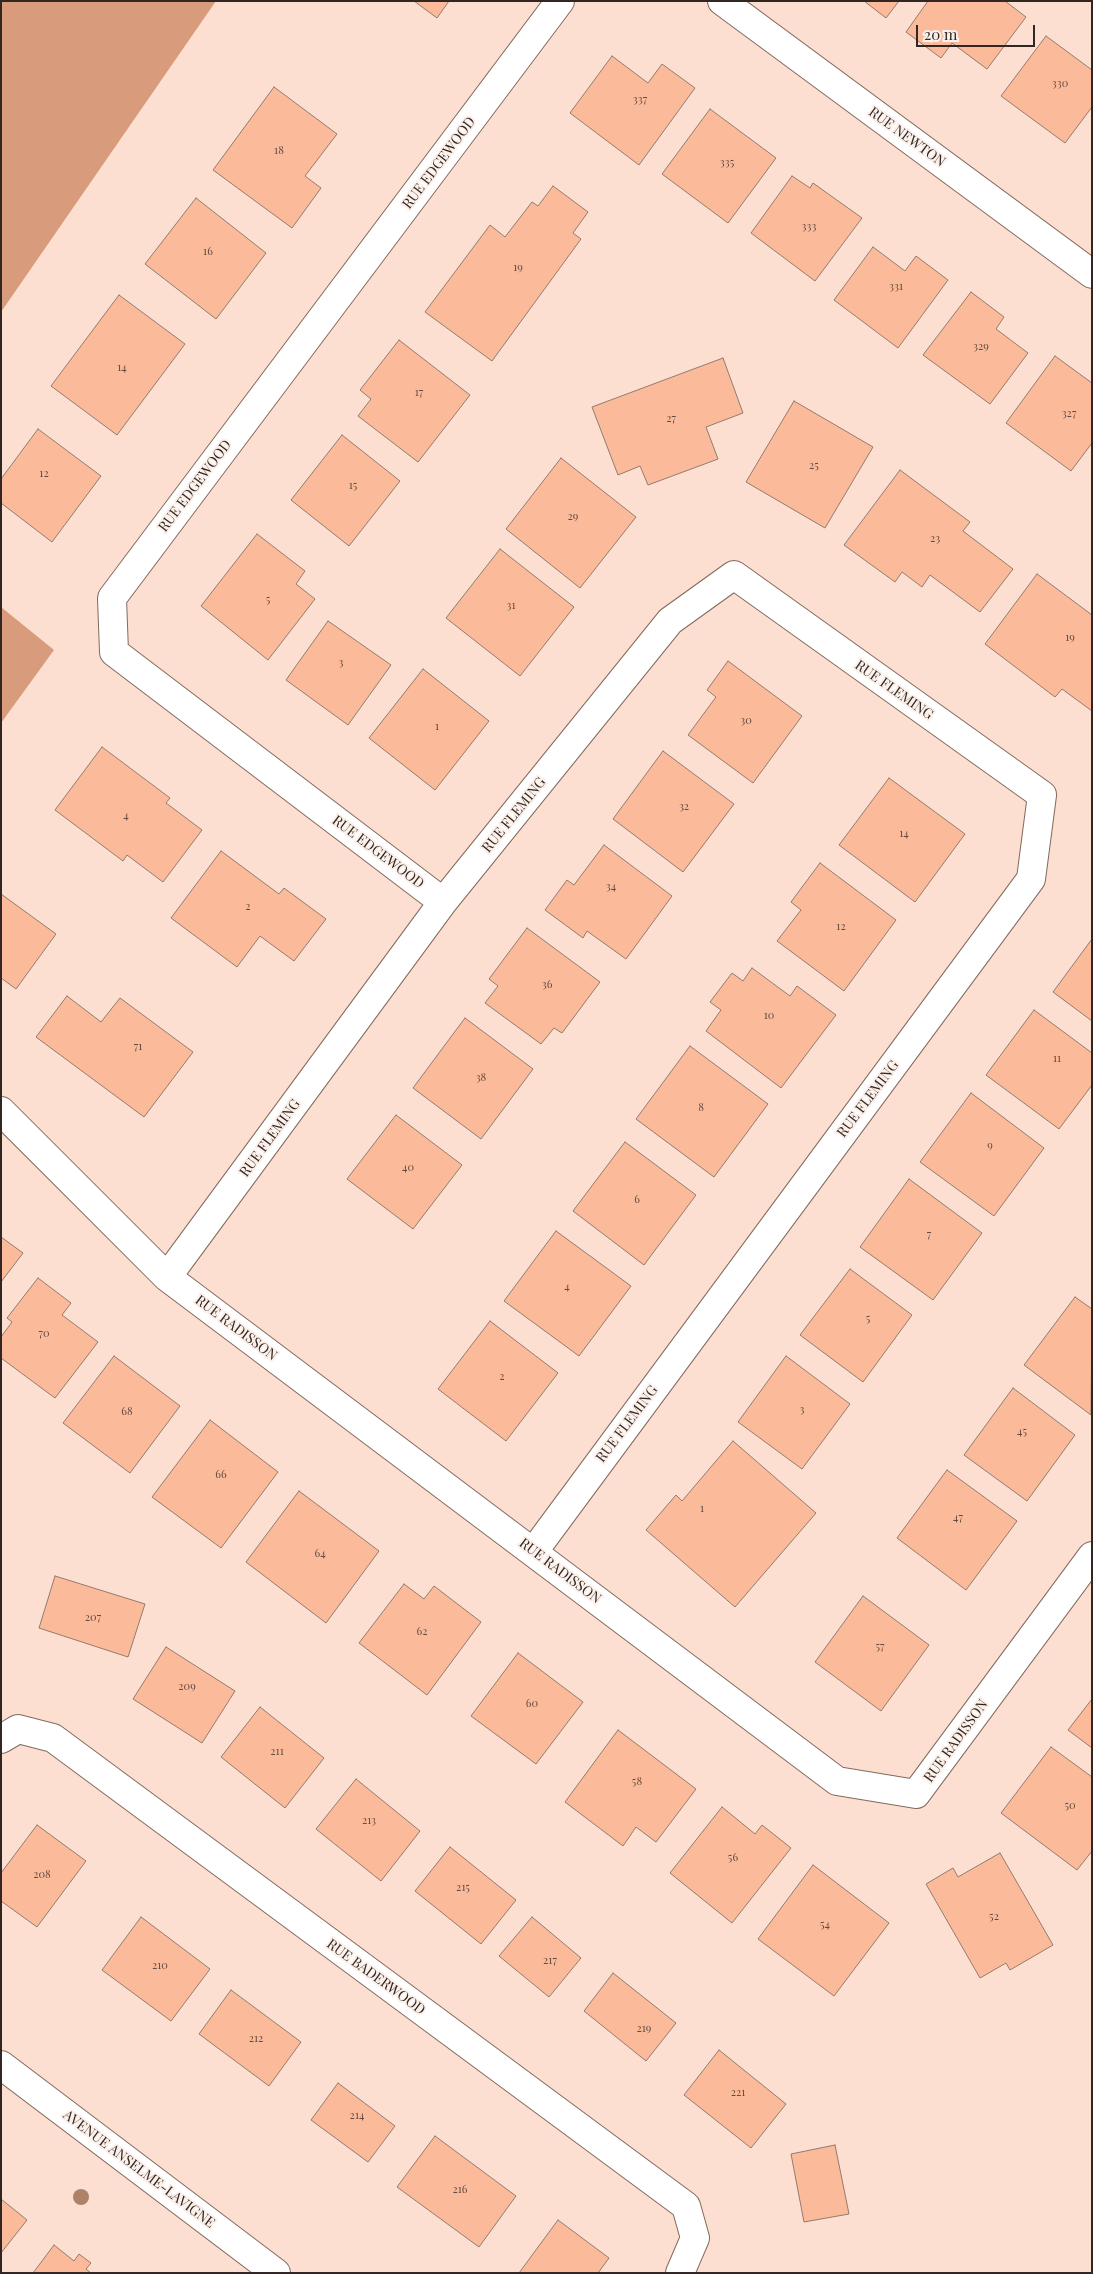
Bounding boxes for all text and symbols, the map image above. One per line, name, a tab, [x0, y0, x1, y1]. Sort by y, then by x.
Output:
scale bar	[918, 15, 1037, 47]
text: 20 m	[924, 24, 957, 44]
house number: 330	[1052, 77, 1068, 91]
house number: 337	[633, 93, 647, 107]
street label: RUE NEWTON	[865, 104, 949, 170]
street label: RUE EDGEWOOD	[399, 114, 479, 212]
house number: 18	[274, 144, 284, 158]
house number: 335	[720, 156, 734, 170]
house number: 333	[802, 220, 816, 234]
house number: 16	[203, 245, 213, 259]
house number: 19	[513, 261, 523, 275]
house number: 331	[889, 280, 903, 294]
house number: 329	[973, 340, 989, 354]
house number: 14	[117, 361, 127, 375]
house number: 17	[415, 386, 423, 400]
house number: 327	[1062, 407, 1076, 421]
house number: 27	[666, 412, 676, 426]
street label: RUE EDGEWOOD	[155, 437, 235, 535]
house number: 25	[809, 459, 819, 473]
house number: 12	[39, 467, 49, 481]
house number: 15	[349, 479, 357, 493]
house number: 29	[568, 510, 578, 524]
house number: 23	[930, 532, 940, 546]
house number: 5	[266, 593, 270, 607]
house number: 31	[506, 599, 516, 613]
house number: 19	[1065, 631, 1075, 645]
house number: 3	[339, 656, 343, 670]
street label: RUE FLEMING	[852, 657, 936, 723]
house number: 30	[740, 714, 752, 728]
house number: 1	[435, 720, 439, 734]
street label: RUE FLEMING	[479, 774, 549, 856]
house number: 32	[679, 800, 689, 814]
house number: 4	[123, 809, 129, 823]
street label: RUE EDGEWOOD	[329, 812, 427, 892]
house number: 14	[899, 827, 909, 841]
house number: 34	[606, 880, 616, 894]
house number: 2	[245, 900, 251, 914]
house number: 12	[836, 920, 846, 934]
house number: 36	[542, 978, 552, 992]
house number: 10	[764, 1009, 774, 1023]
house number: 71	[134, 1040, 142, 1054]
house number: 11	[1053, 1052, 1061, 1066]
street label: RUE FLEMING	[834, 1057, 902, 1141]
house number: 38	[476, 1071, 486, 1085]
street label: RUE FLEMING	[236, 1096, 304, 1180]
house number: 8	[698, 1101, 704, 1115]
house number: 9	[987, 1139, 993, 1153]
house number: 40	[402, 1161, 414, 1175]
house number: 6	[634, 1193, 640, 1207]
house number: 7	[927, 1228, 931, 1242]
house number: 4	[564, 1280, 570, 1294]
street label: RUE RADISSON	[192, 1292, 280, 1364]
house number: 5	[866, 1312, 870, 1326]
house number: 70	[38, 1327, 50, 1341]
house number: 2	[499, 1370, 505, 1384]
street label: RUE FLEMING	[593, 1382, 661, 1466]
house number: 3	[800, 1403, 804, 1417]
house number: 68	[121, 1405, 133, 1419]
house number: 45	[1017, 1425, 1027, 1439]
house number: 66	[215, 1468, 227, 1482]
house number: 1	[700, 1502, 704, 1516]
house number: 47	[953, 1511, 963, 1525]
street label: RUE RADISSON	[516, 1535, 604, 1607]
house number: 64	[314, 1547, 326, 1561]
house number: 207	[85, 1611, 101, 1625]
house number: 62	[417, 1625, 427, 1639]
house number: 57	[875, 1640, 885, 1654]
house number: 209	[178, 1680, 196, 1694]
street label: RUE RADISSON	[920, 1696, 992, 1786]
house number: 60	[526, 1697, 538, 1711]
house number: 211	[270, 1745, 284, 1759]
house number: 58	[632, 1775, 642, 1789]
house number: 50	[1064, 1799, 1076, 1813]
house number: 213	[362, 1814, 376, 1828]
house number: 56	[728, 1851, 738, 1865]
house number: 208	[33, 1868, 51, 1882]
house number: 215	[456, 1881, 470, 1895]
house number: 52	[989, 1910, 999, 1924]
house number: 54	[820, 1918, 830, 1932]
street label: RUE BADERWOOD	[323, 1936, 429, 2018]
house number: 217	[543, 1954, 557, 1968]
house number: 210	[152, 1959, 168, 1973]
house number: 219	[637, 2022, 651, 2036]
house number: 212	[249, 2032, 263, 2046]
house number: 221	[731, 2086, 745, 2100]
street label: AVENUE ANSELME-LAVIGNE	[60, 2106, 218, 2232]
house number: 214	[350, 2109, 364, 2123]
house number: 216	[452, 2183, 468, 2197]

